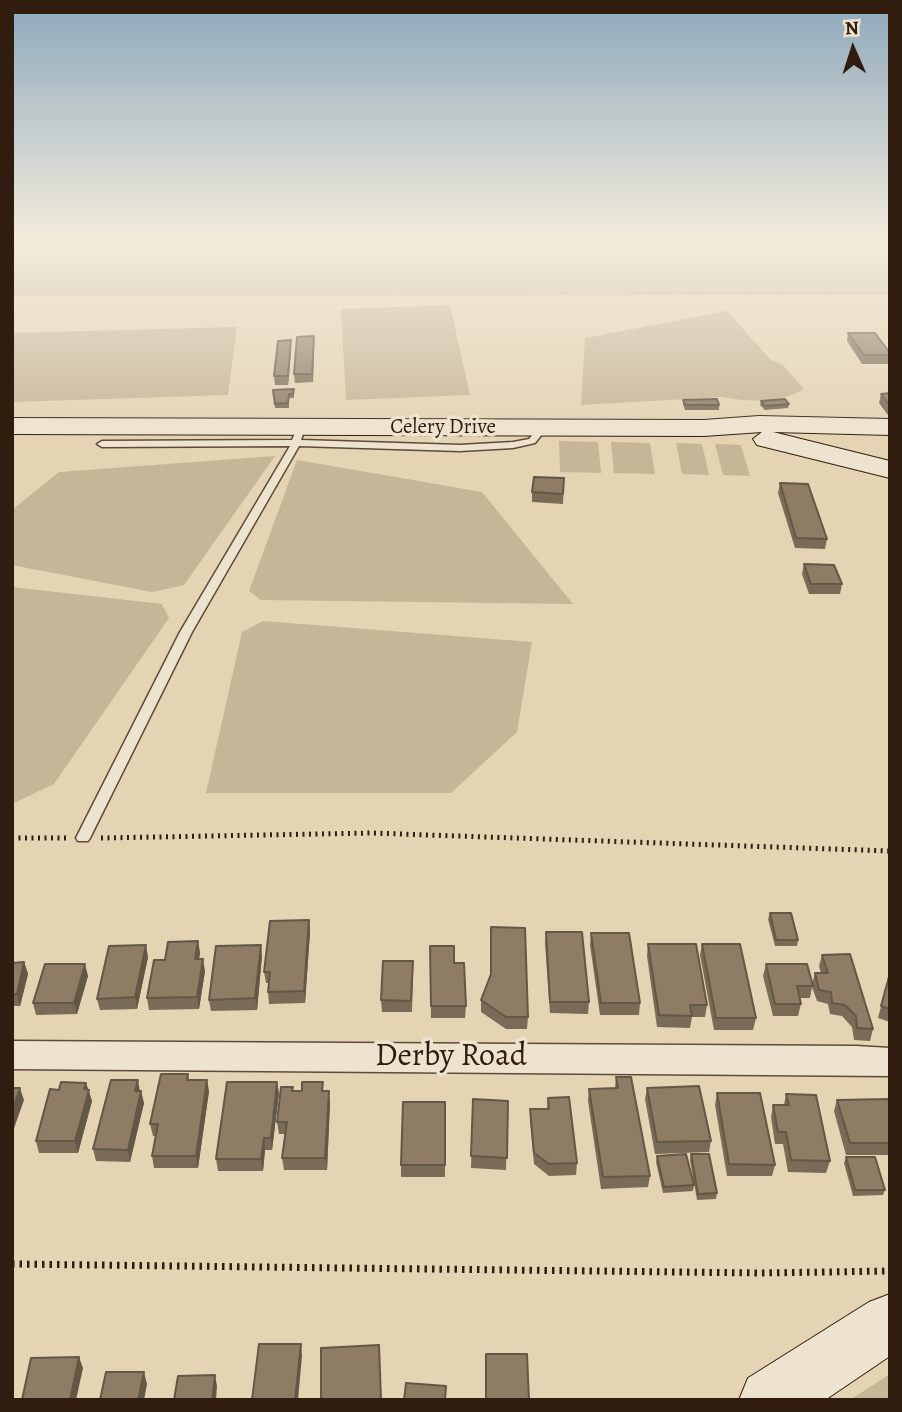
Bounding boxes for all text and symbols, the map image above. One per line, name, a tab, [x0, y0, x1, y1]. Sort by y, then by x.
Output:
north arrow	[818, 14, 888, 84]
text: N	[844, 15, 859, 41]
street label: Celery Drive	[390, 415, 496, 441]
street label: Derby Road	[375, 1038, 527, 1076]

